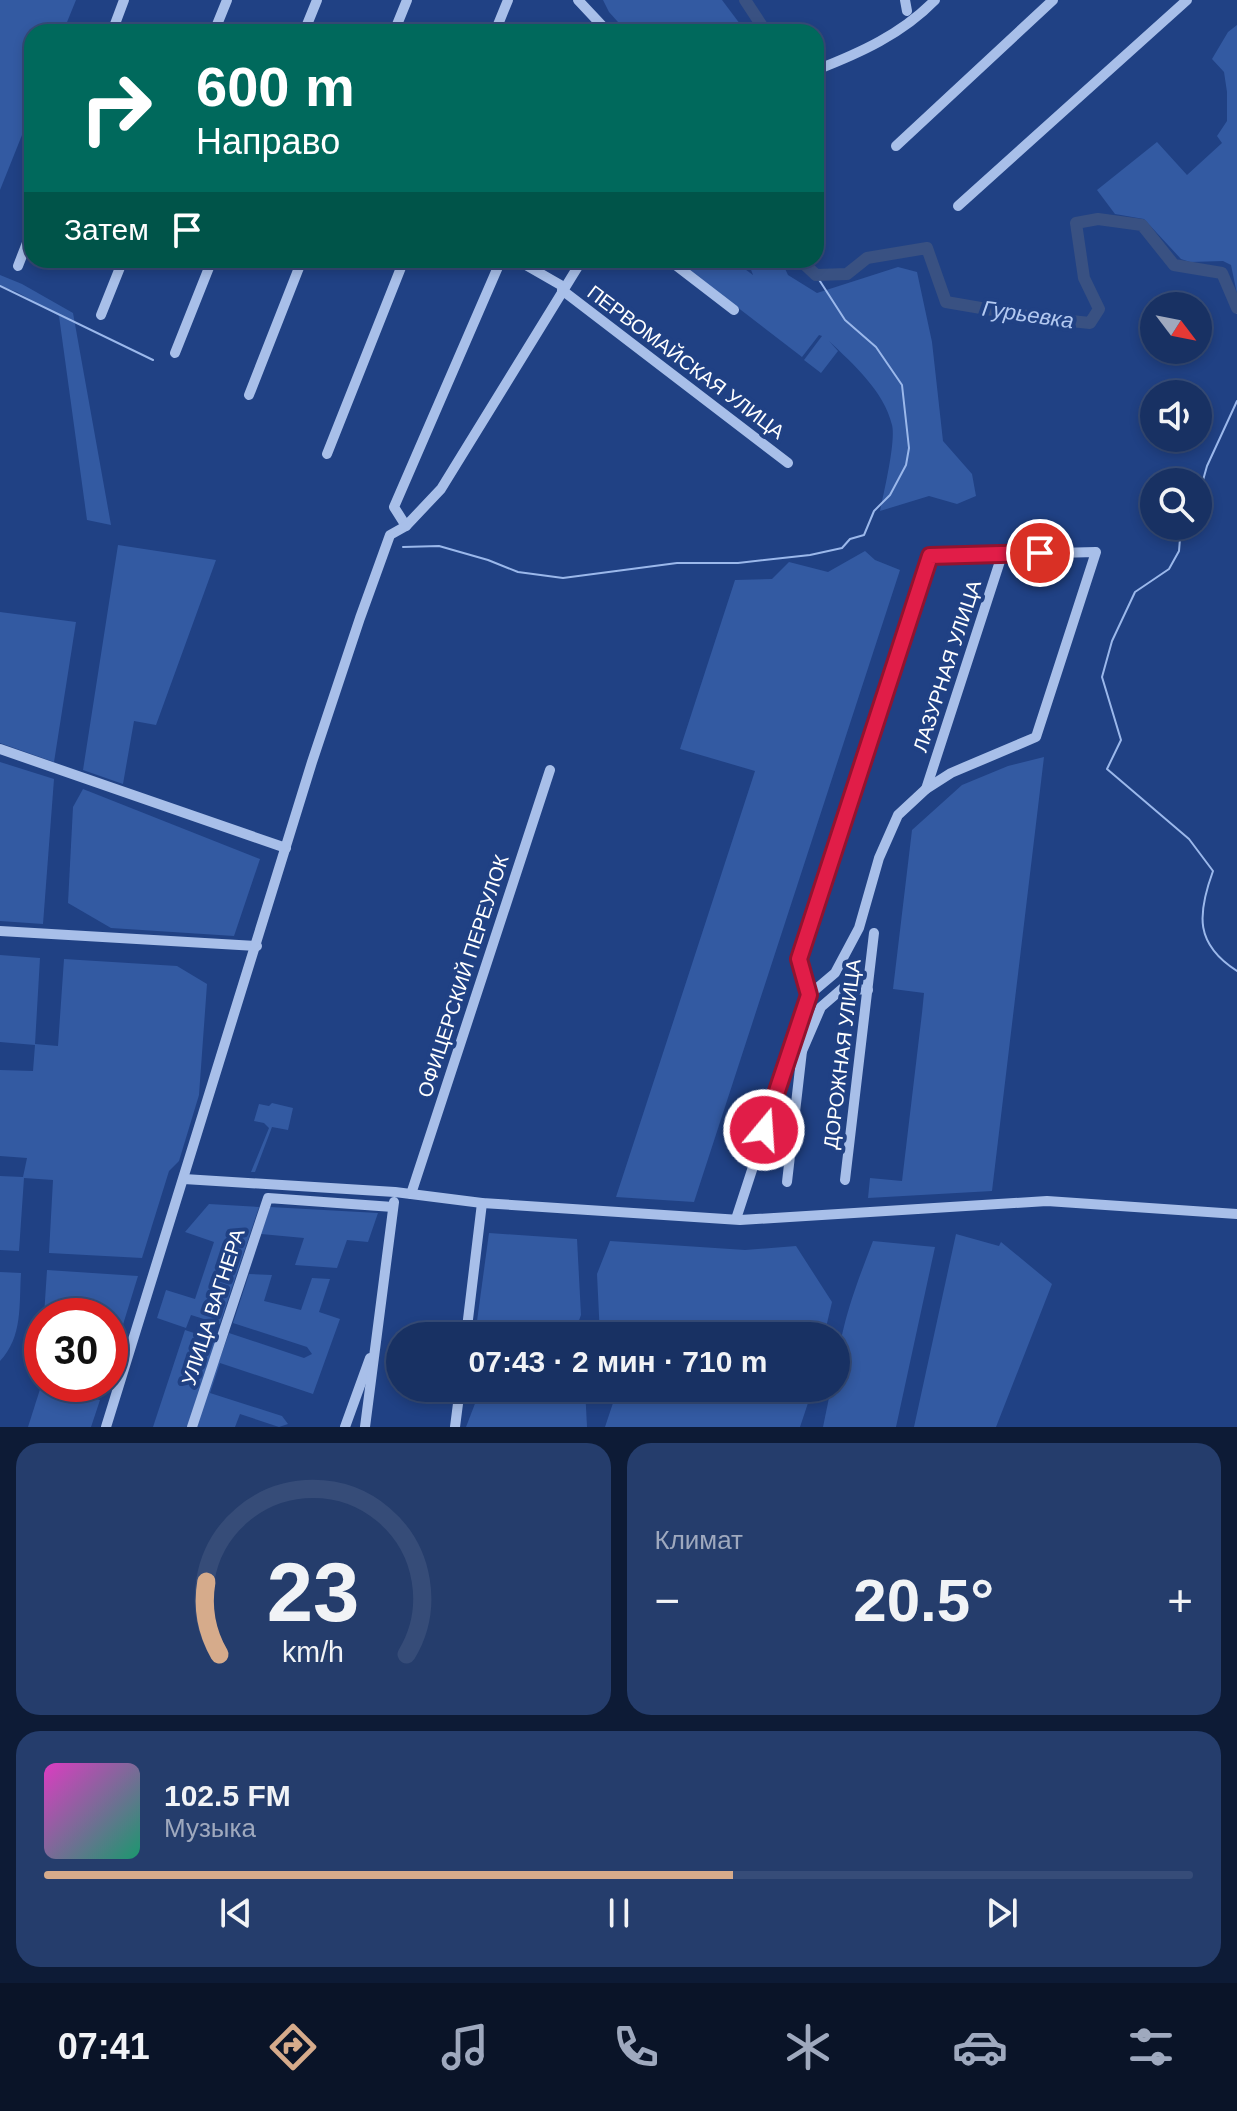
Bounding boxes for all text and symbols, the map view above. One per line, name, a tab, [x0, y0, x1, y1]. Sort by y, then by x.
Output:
text: 600 m	[196, 55, 355, 118]
icon: right	[64, 56, 168, 160]
text: Направо	[196, 121, 340, 162]
icon: arrive	[165, 208, 209, 252]
text: Затем	[64, 213, 149, 246]
street label: ПЕРВОМАЙСКАЯ УЛИЦА	[583, 280, 790, 444]
north arrow	[1140, 292, 1212, 364]
map controls	[1140, 292, 1212, 540]
water label: Гурьевка	[981, 296, 1075, 333]
button: sound	[1140, 380, 1212, 452]
button: search	[1140, 468, 1212, 540]
pin	[1006, 519, 1074, 587]
icon: arrive	[1018, 531, 1062, 575]
street label: ЛАЗУРНАЯ УЛИЦА	[909, 577, 985, 755]
street label: ОФИЦЕРСКИЙ ПЕРЕУЛОК	[412, 851, 513, 1100]
street label: ДОРОЖНАЯ УЛИЦА	[819, 957, 865, 1150]
position arrow	[722, 1088, 806, 1172]
street label: УЛИЦА ВАГНЕРА	[177, 1225, 249, 1388]
speed limit sign: 30	[24, 1298, 128, 1402]
text: 07:43 · 2 мин · 710 m	[469, 1345, 767, 1378]
text: Климат	[655, 1525, 743, 1555]
text: 23	[267, 1546, 360, 1639]
text: 20.5°	[853, 1567, 994, 1634]
text: −	[655, 1576, 680, 1625]
text: +	[1167, 1576, 1193, 1625]
text: km/h	[282, 1636, 344, 1668]
text: 102.5 FM	[164, 1779, 291, 1812]
text: Музыка	[164, 1813, 256, 1843]
icon: previous	[214, 1891, 258, 1935]
icon: pause	[597, 1891, 641, 1935]
icon: next	[980, 1891, 1024, 1935]
icon: directions	[265, 2019, 321, 2075]
icon: music	[437, 2019, 493, 2075]
icon: phone	[608, 2019, 664, 2075]
icon: climate	[780, 2019, 836, 2075]
icon: car	[952, 2019, 1008, 2075]
icon: filters	[1123, 2019, 1179, 2075]
text: 07:41	[58, 2026, 150, 2067]

